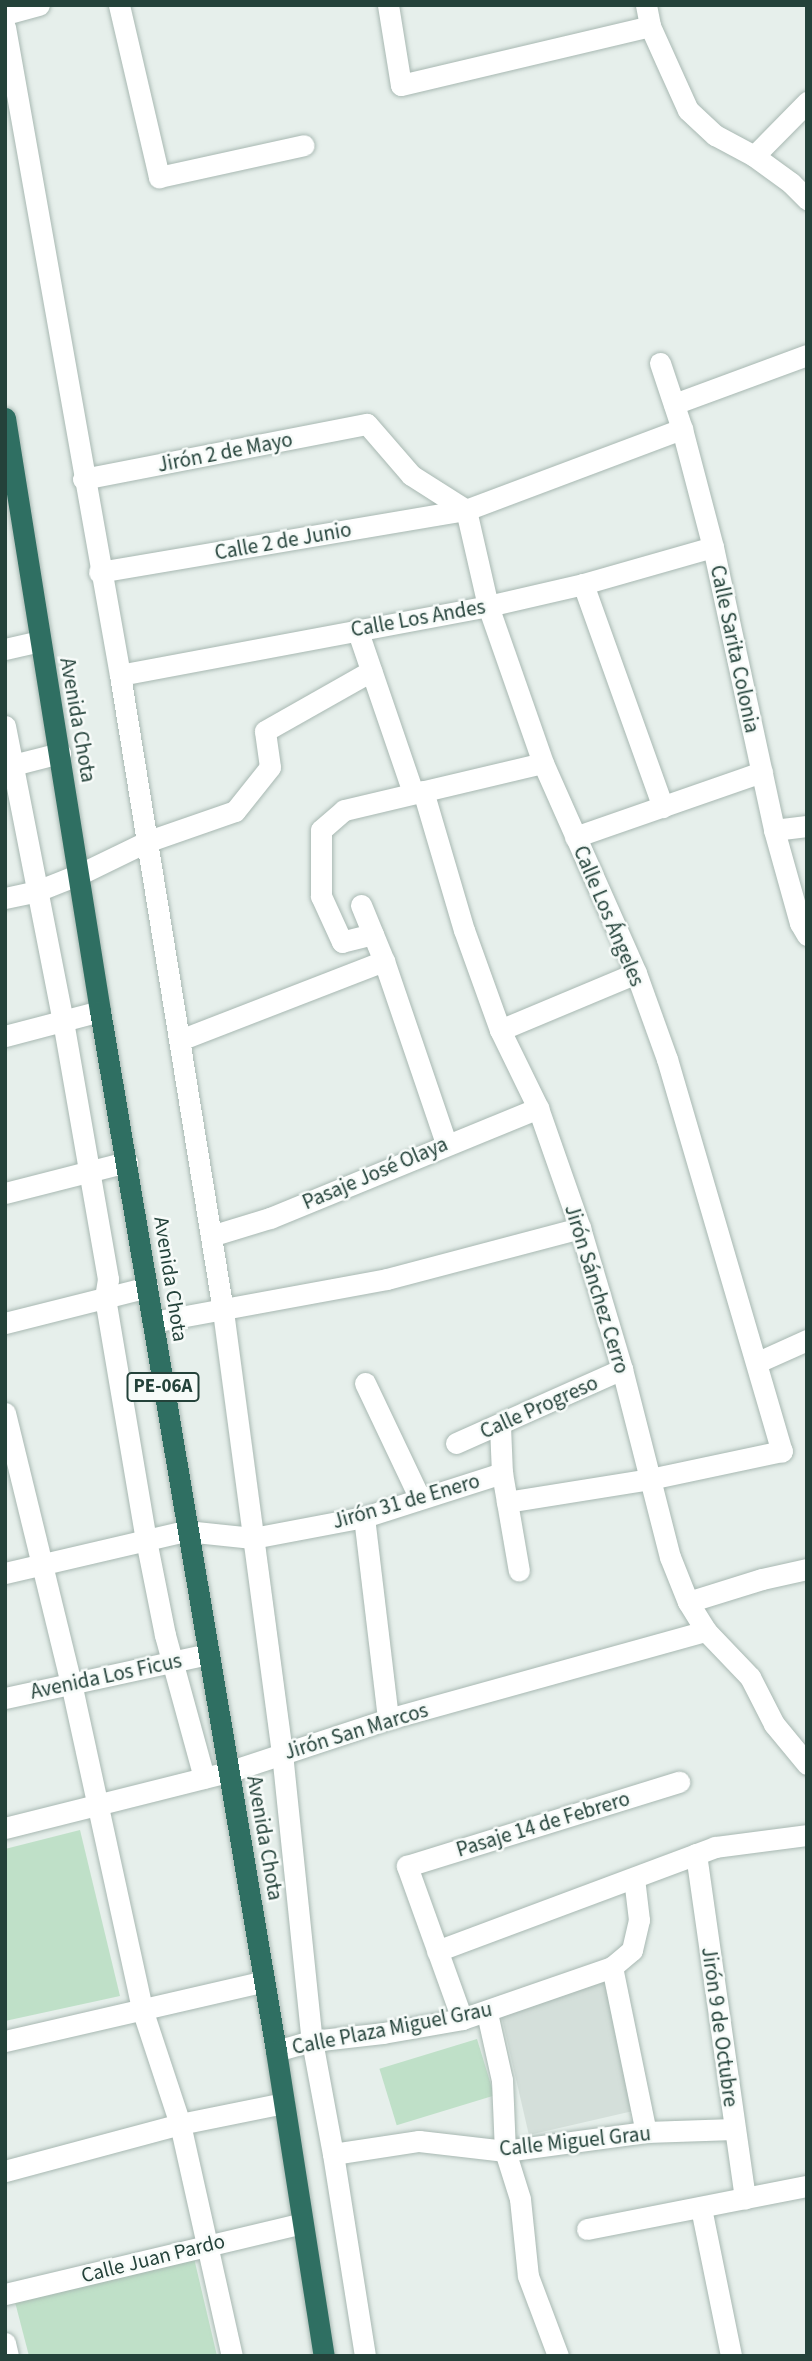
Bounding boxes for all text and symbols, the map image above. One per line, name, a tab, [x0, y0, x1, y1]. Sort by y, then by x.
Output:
street label: Jirón 2 de Mayo	[155, 427, 295, 477]
street label: Calle 2 de Junio	[213, 517, 353, 565]
street label: Calle Sarita Colonia	[705, 563, 765, 735]
street label: Calle Los Andes	[349, 594, 487, 642]
street label: Avenida Chota	[55, 656, 101, 784]
street label: Calle Los Ángeles	[568, 842, 650, 990]
street label: Pasaje José Olaya	[299, 1131, 451, 1215]
street label: Jirón Sánchez Cerro	[559, 1201, 635, 1377]
street label: Avenida Chota	[149, 1215, 193, 1343]
street label: Calle Progreso	[476, 1370, 602, 1444]
road number: PE-06A	[126, 1372, 200, 1402]
street label: Jirón 31 de Enero	[329, 1468, 483, 1534]
street label: Avenida Los Ficus	[28, 1648, 184, 1704]
street label: Jirón San Marcos	[281, 1697, 431, 1765]
street label: Avenida Chota	[242, 1774, 288, 1902]
street label: Pasaje 14 de Febrero	[453, 1786, 633, 1862]
street label: Jirón 9 de Octubre	[696, 1945, 744, 2109]
street label: Calle Plaza Miguel Grau	[290, 1996, 494, 2060]
street label: Calle Miguel Grau	[498, 2121, 652, 2161]
street label: Calle Juan Pardo	[78, 2228, 228, 2288]

